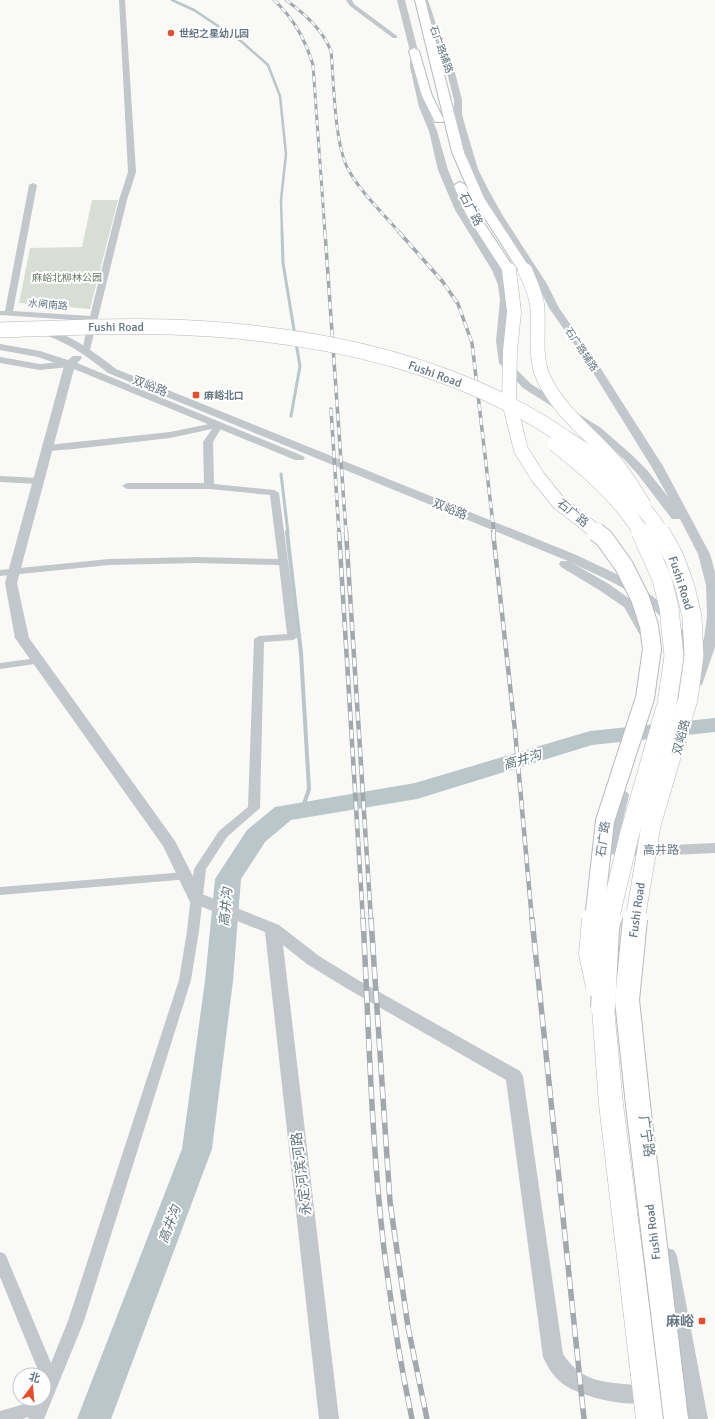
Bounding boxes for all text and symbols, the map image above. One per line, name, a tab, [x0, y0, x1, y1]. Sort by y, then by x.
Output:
street label: 石广路辅路	[427, 24, 455, 75]
place label: 世纪之星幼儿园	[179, 27, 249, 40]
marker: 世纪之星幼儿园	[166, 28, 176, 38]
street label: 石广路	[455, 190, 486, 229]
park label: 麻峪北柳林公园	[32, 272, 102, 284]
street label: 水闸南路	[27, 297, 68, 313]
street label: Fushi Road	[88, 320, 144, 335]
street label: 石广路辅路	[562, 325, 600, 374]
street label: Fushi Road	[406, 358, 464, 391]
street label: 双峪路	[130, 373, 169, 400]
marker: 麻峪北口	[191, 390, 201, 400]
place label: 麻峪北口	[204, 390, 244, 402]
street label: 双峪路	[430, 496, 469, 523]
street label: 石广路	[554, 496, 591, 531]
street label: Fushi Road	[665, 554, 696, 612]
street label: 双峪路	[670, 718, 693, 756]
water label: 高井沟	[501, 746, 545, 773]
street label: 石广路	[594, 820, 613, 858]
street label: 高井路	[643, 843, 679, 858]
street label: Fushi Road	[626, 881, 649, 939]
water label: 高井沟	[216, 885, 236, 927]
street label: 广宁路	[635, 1114, 658, 1158]
street label: 永定河滨河路	[288, 1131, 315, 1217]
water label: 高井沟	[155, 1201, 185, 1245]
street label: Fushi Road	[643, 1203, 664, 1261]
place label: 麻峪	[666, 1313, 694, 1330]
marker: 麻峪	[697, 1316, 707, 1326]
north arrow	[12, 1367, 52, 1407]
text: 北	[28, 1370, 42, 1386]

